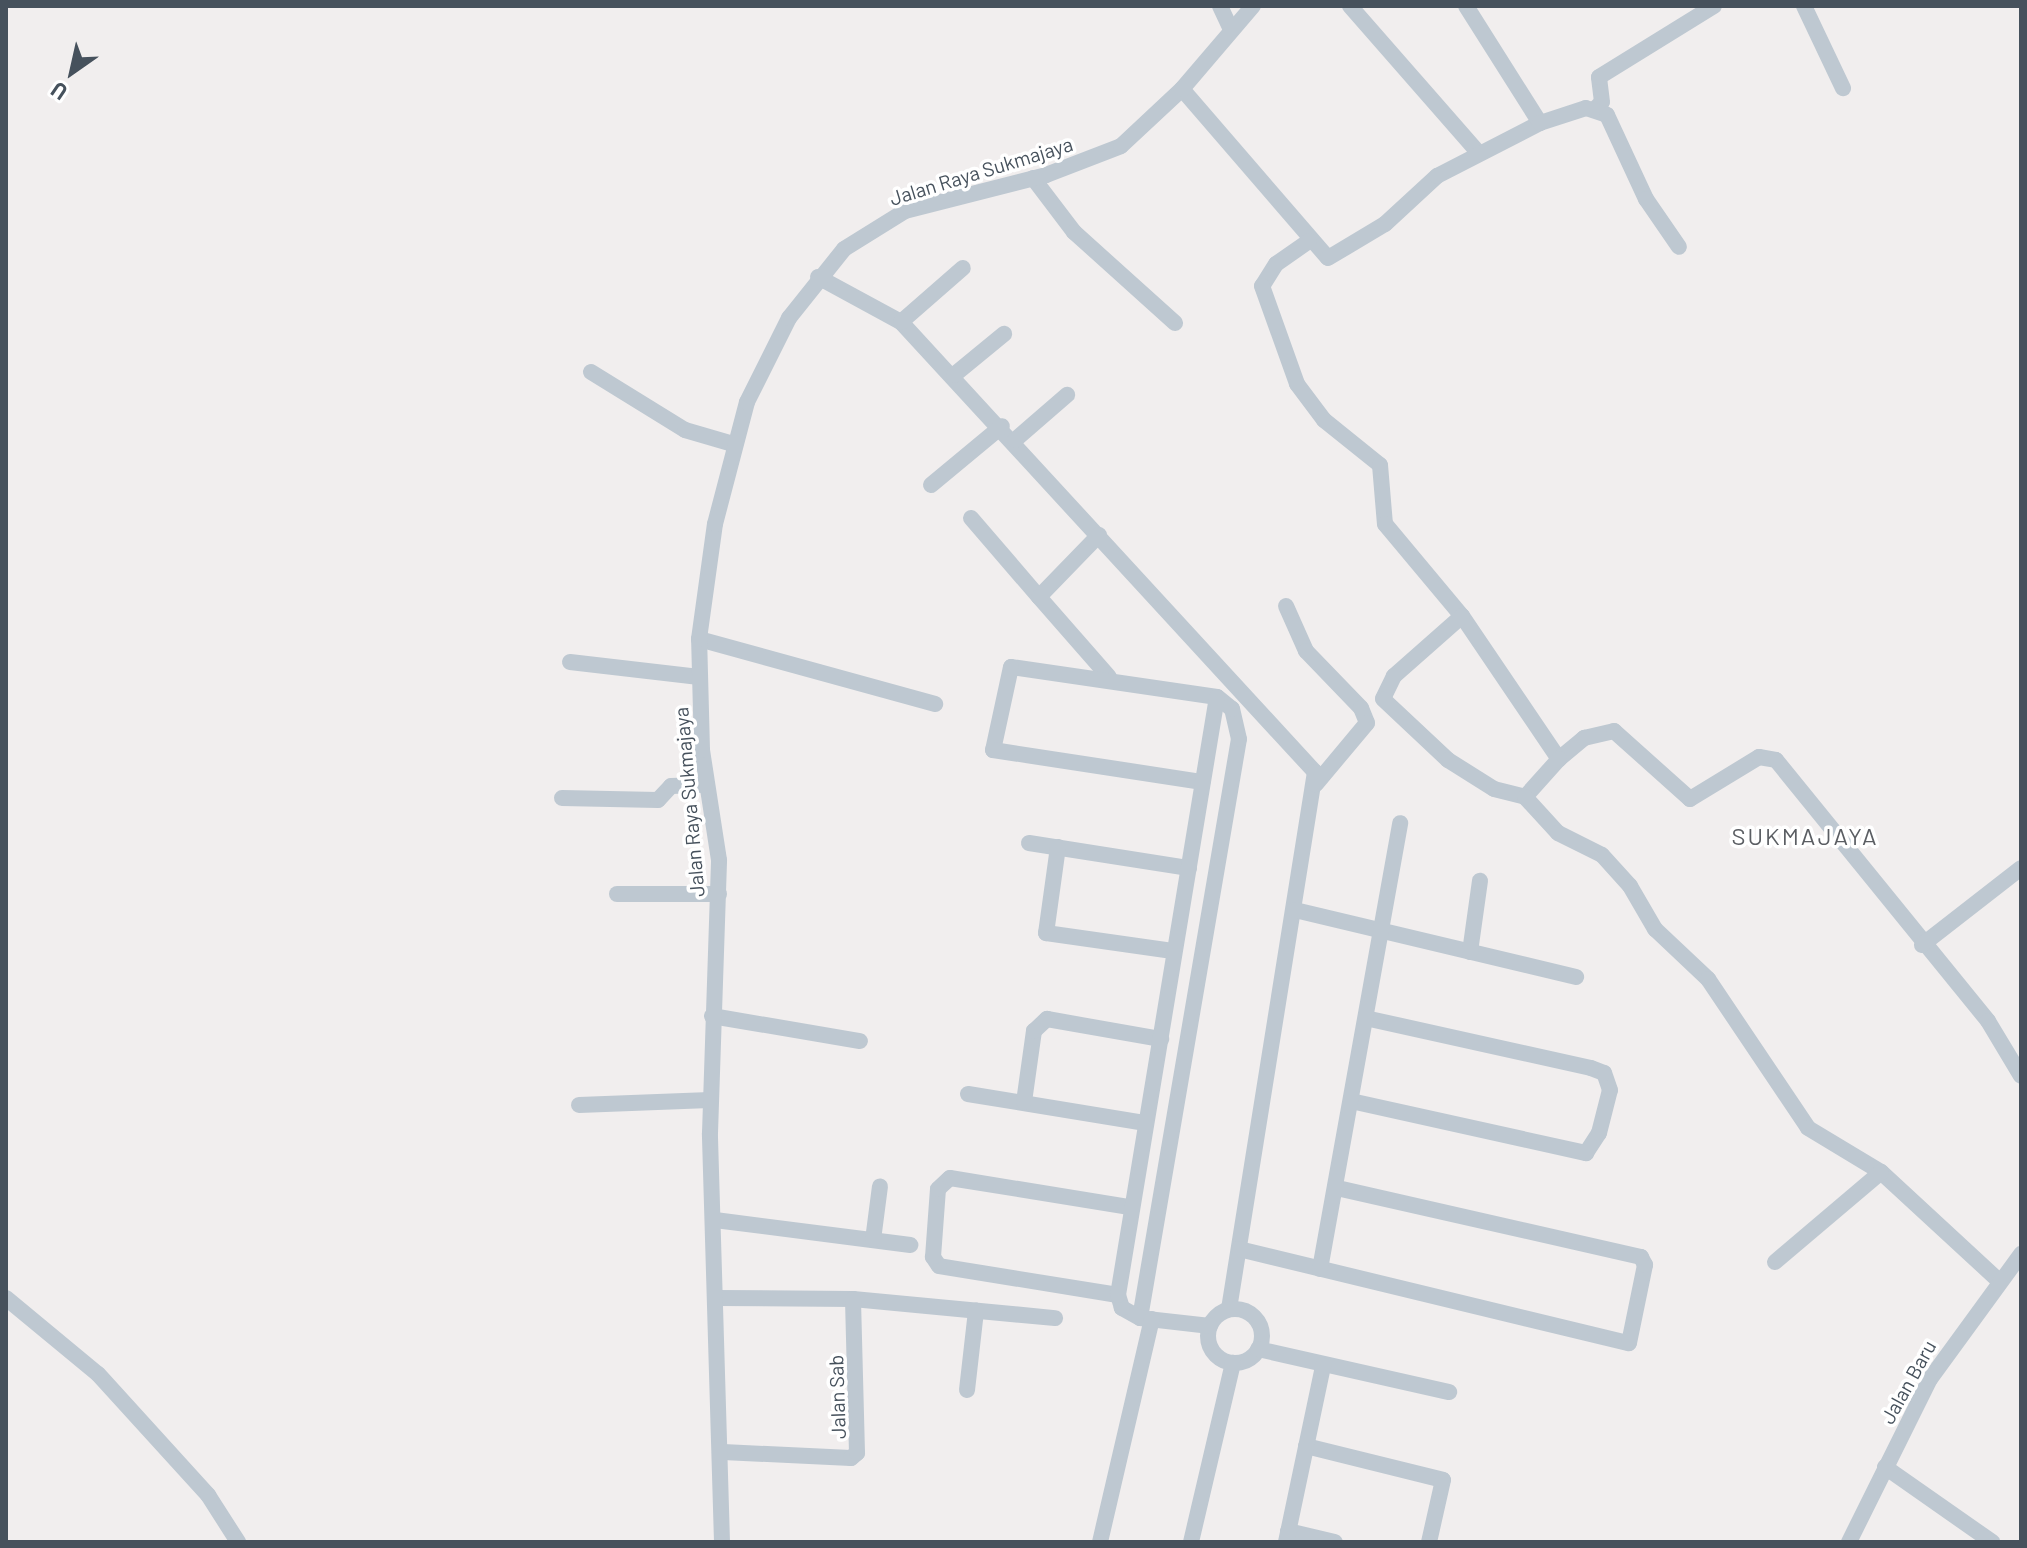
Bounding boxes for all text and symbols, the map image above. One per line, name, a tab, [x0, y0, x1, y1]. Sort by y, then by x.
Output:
north arrow	[32, 32, 112, 112]
text: U	[46, 77, 72, 107]
street label: Jalan Raya Sukmajaya	[886, 132, 1076, 210]
street label: Jalan Raya Sukmajaya	[669, 706, 709, 898]
district label: SUKMAJAYA	[1731, 822, 1879, 850]
street label: Jalan Baru	[1875, 1336, 1941, 1428]
street label: Jalan Sab	[824, 1355, 850, 1439]

